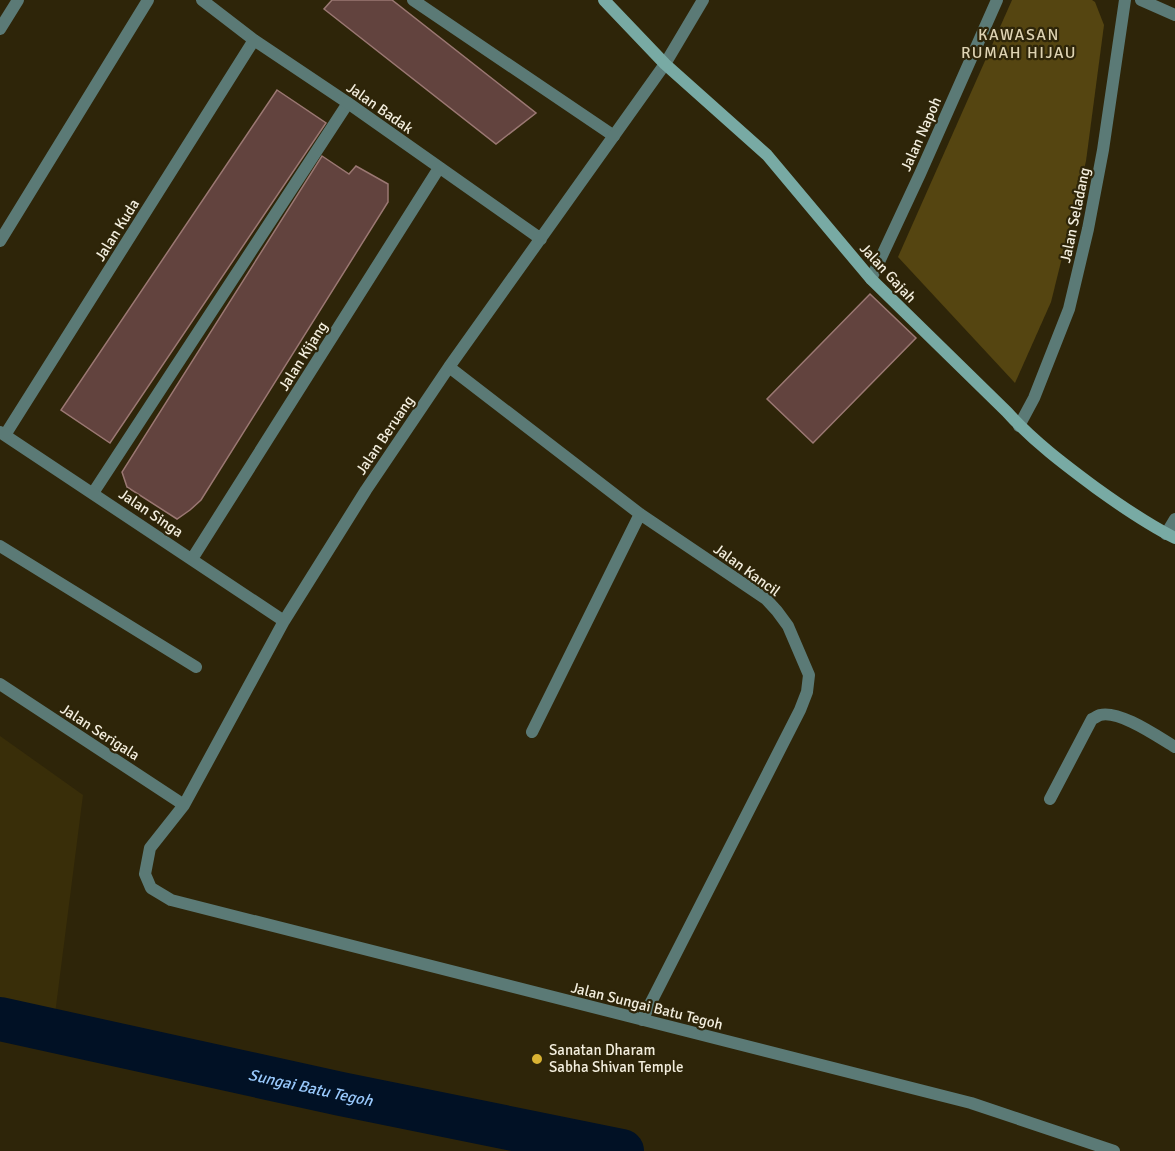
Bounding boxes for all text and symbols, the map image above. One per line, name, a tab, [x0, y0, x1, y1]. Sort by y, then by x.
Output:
district label: KAWASAN RUMAH HIJAU	[961, 25, 1077, 63]
street label: Jalan Badak	[343, 79, 417, 138]
street label: Jalan Napoh	[897, 94, 945, 174]
street label: Jalan Seladang	[1056, 166, 1094, 264]
street label: Jalan Kuda	[91, 196, 143, 264]
street label: Jalan Gajah	[856, 240, 920, 306]
street label: Jalan Kijang	[275, 318, 331, 394]
street label: Jalan Beruang	[352, 392, 418, 478]
street label: Jalan Singa	[115, 485, 187, 541]
street label: Jalan Kancil	[710, 540, 784, 600]
street label: Jalan Serigala	[57, 700, 143, 764]
street label: Jalan Sungai Batu Tegoh	[569, 978, 725, 1034]
place label: Sanatan Dharam Sabha Shivan Temple	[549, 1041, 684, 1076]
marker: Sanatan Dharam Sabha Shivan Temple	[530, 1052, 544, 1066]
water label: Sungai Batu Tegoh	[246, 1065, 375, 1111]

